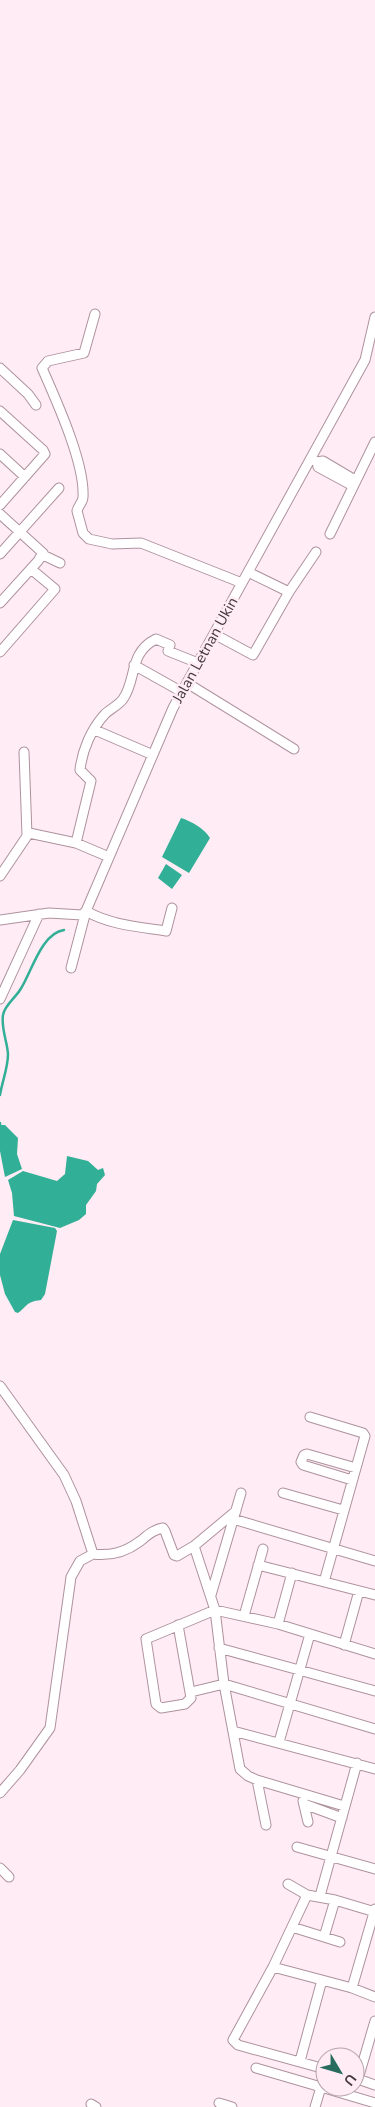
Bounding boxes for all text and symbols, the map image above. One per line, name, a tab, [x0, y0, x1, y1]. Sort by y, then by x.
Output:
street label: Jalan Letnan Ukin	[167, 593, 242, 707]
north arrow	[315, 2047, 365, 2097]
text: U	[339, 2070, 361, 2090]

